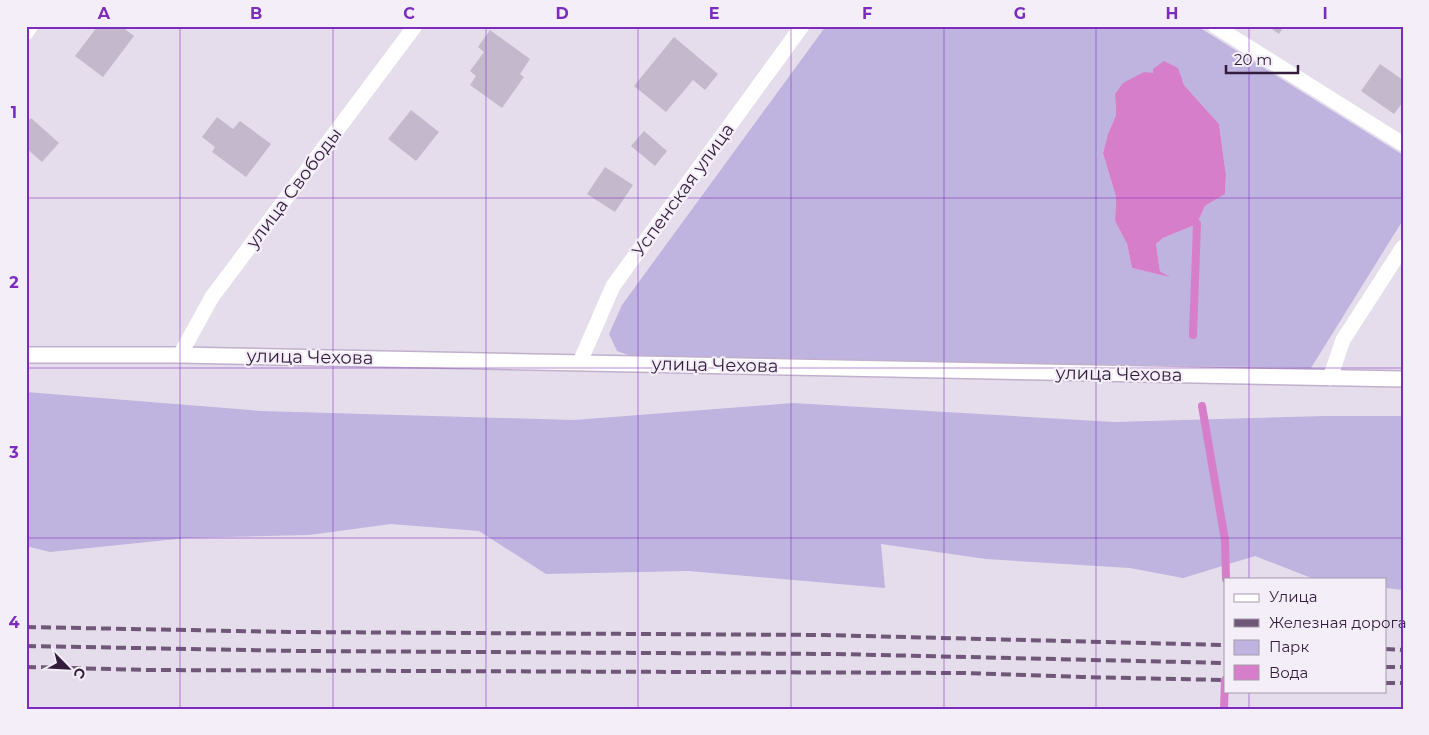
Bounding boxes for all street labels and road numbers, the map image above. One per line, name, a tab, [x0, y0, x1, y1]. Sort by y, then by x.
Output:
street label: Успенская улица	[627, 119, 739, 261]
street label: улица Свободы	[241, 123, 347, 253]
street label: улица Чехова	[245, 345, 374, 369]
street label: улица Чехова	[650, 353, 779, 377]
street label: улица Чехова	[1054, 362, 1183, 386]

